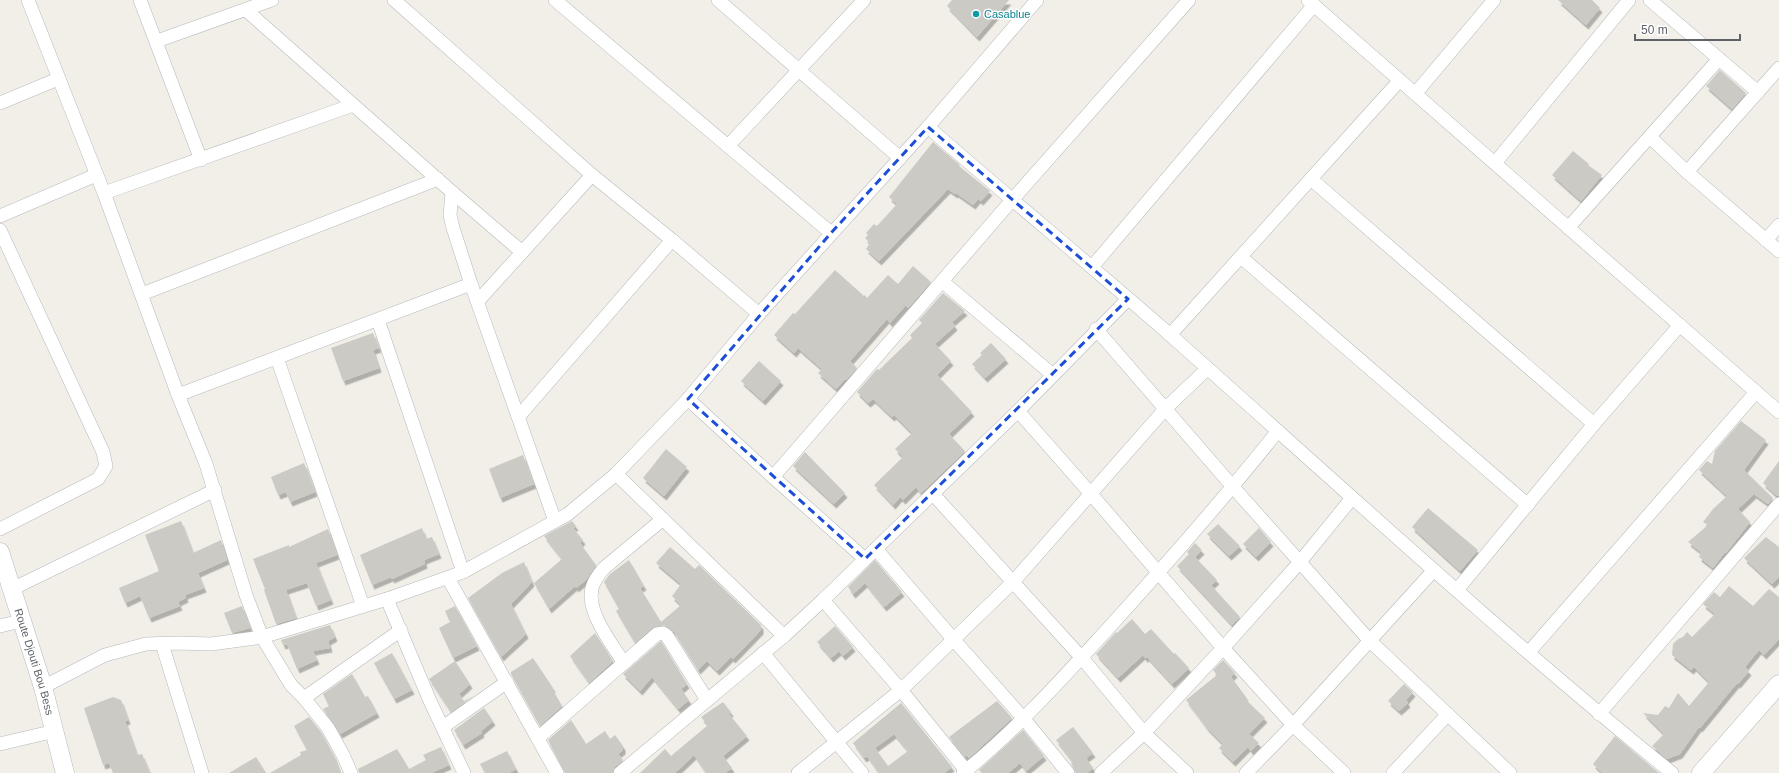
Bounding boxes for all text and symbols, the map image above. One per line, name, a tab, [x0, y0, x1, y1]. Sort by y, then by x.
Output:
place label: Casablue	[984, 8, 1030, 20]
marker: Casablue	[971, 9, 981, 19]
scale bar	[1635, 16, 1740, 42]
text: 50 m	[1641, 23, 1668, 37]
street label: Route Djouti Bou Bess	[12, 607, 56, 717]

